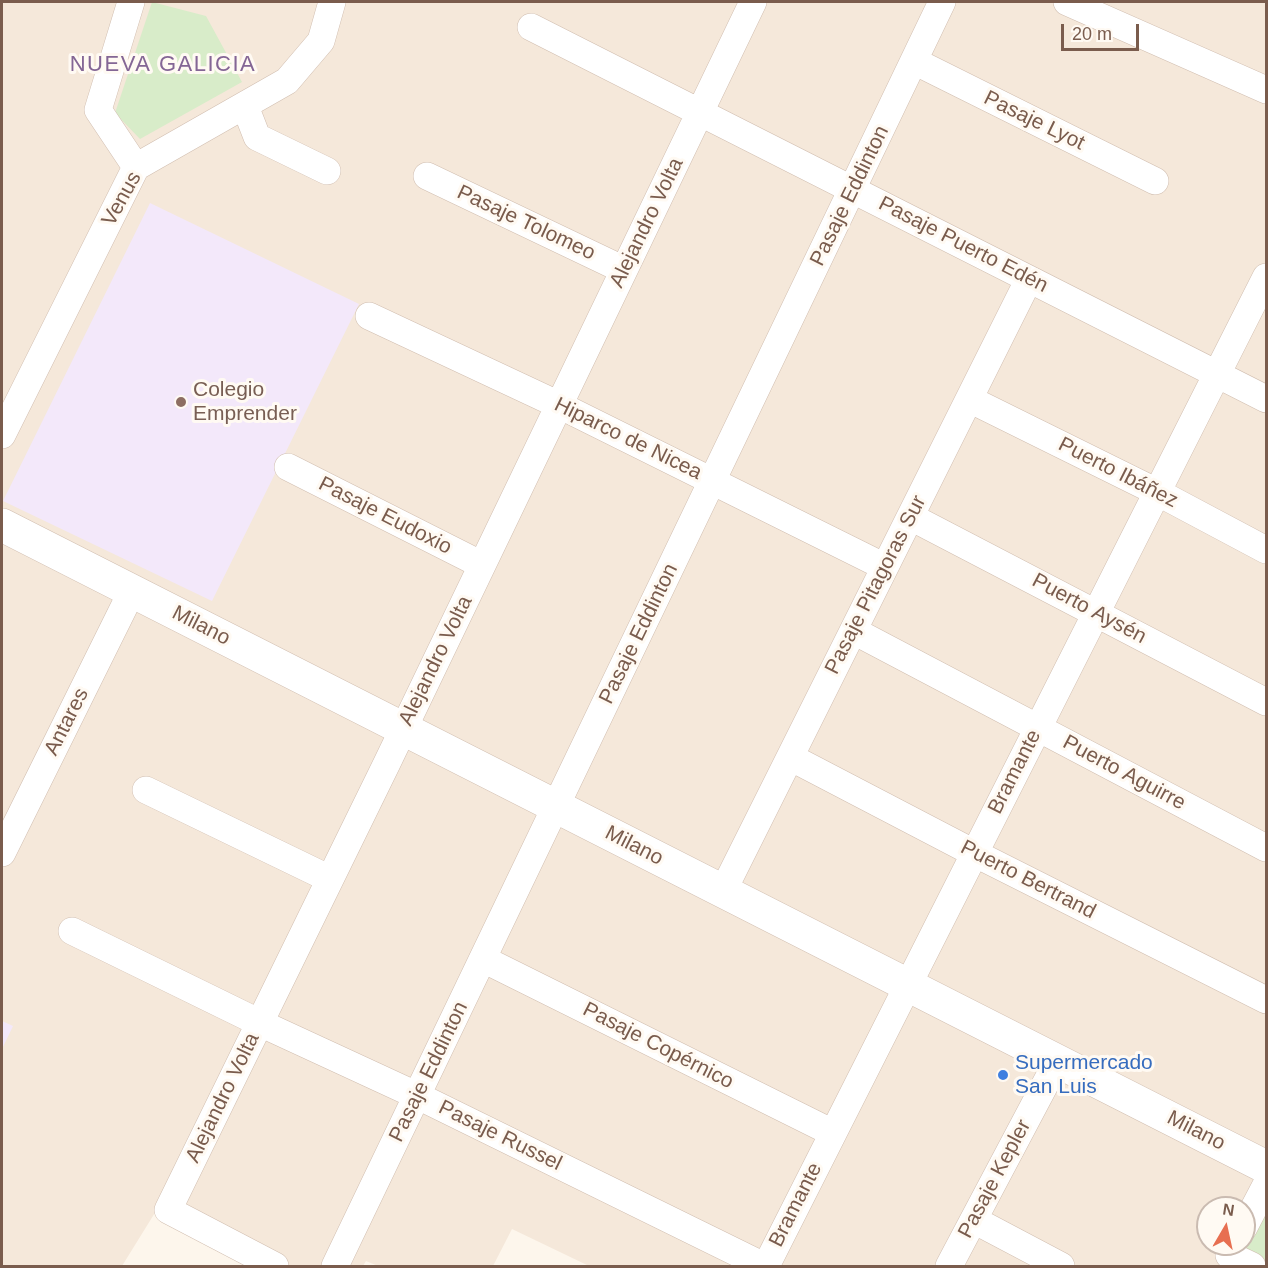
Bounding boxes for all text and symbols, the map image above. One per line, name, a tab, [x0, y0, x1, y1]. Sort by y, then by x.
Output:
scale bar	[1064, 12, 1142, 50]
text: 20 m	[1072, 24, 1112, 44]
district label: NUEVA GALICIA	[70, 52, 256, 78]
street label: Pasaje Lyot	[980, 86, 1088, 156]
street label: Pasaje Eddinton	[805, 122, 895, 270]
street label: Alejandro Volta	[605, 154, 689, 292]
street label: Venus	[97, 167, 147, 231]
street label: Pasaje Tolomeo	[453, 180, 599, 266]
street label: Pasaje Puerto Edén	[874, 191, 1052, 299]
place label: Colegio Emprender	[193, 377, 297, 427]
street label: Hiparco de Nicea	[550, 392, 706, 486]
marker: Colegio Emprender	[174, 395, 188, 409]
street label: Puerto Ibáñez	[1054, 432, 1182, 514]
street label: Pasaje Eudoxio	[314, 472, 456, 560]
street label: Pasaje Pitagoras Sur	[820, 491, 932, 679]
street label: Pasaje Eddinton	[594, 560, 684, 708]
street label: Puerto Aysén	[1028, 568, 1150, 650]
street label: Alejandro Volta	[394, 592, 478, 730]
street label: Milano	[168, 601, 234, 651]
street label: Antares	[39, 684, 95, 760]
street label: Bramante	[983, 726, 1047, 818]
street label: Puerto Aguirre	[1058, 730, 1190, 816]
street label: Milano	[601, 821, 667, 871]
street label: Puerto Bertrand	[956, 835, 1100, 925]
street label: Pasaje Copérnico	[578, 997, 738, 1095]
street label: Pasaje Eddinton	[384, 998, 474, 1146]
street label: Alejandro Volta	[181, 1029, 265, 1167]
place label: Supermercado San Luis	[1015, 1050, 1153, 1100]
marker: Supermercado San Luis	[996, 1068, 1010, 1082]
street label: Pasaje Russel	[434, 1095, 566, 1177]
street label: Milano	[1163, 1106, 1229, 1156]
street label: Pasaje Kepler	[953, 1115, 1037, 1243]
street label: Bramante	[764, 1159, 828, 1251]
north arrow	[1196, 1196, 1256, 1256]
text: N	[1222, 1200, 1236, 1219]

